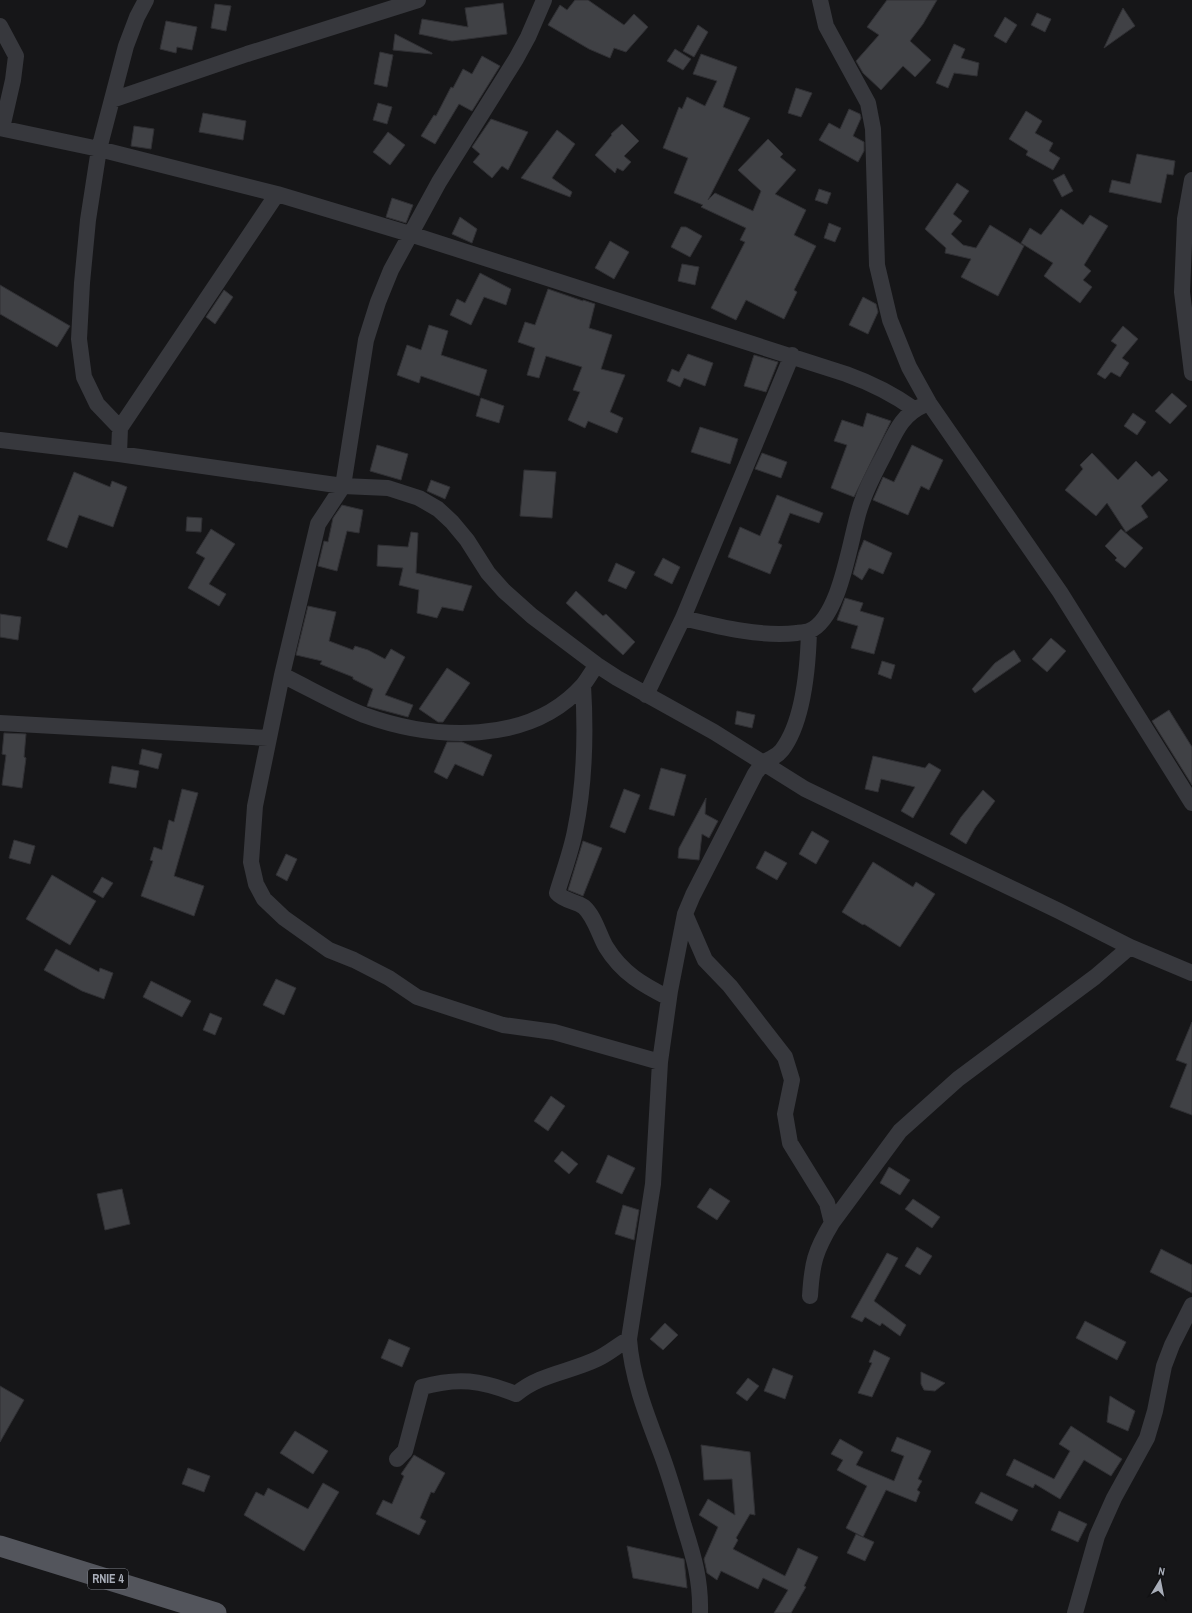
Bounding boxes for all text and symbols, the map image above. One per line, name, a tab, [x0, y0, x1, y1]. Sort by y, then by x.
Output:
north arrow	[1140, 1561, 1180, 1601]
text: N	[1157, 1564, 1166, 1579]
road number: RNIE 4	[88, 1569, 128, 1589]

